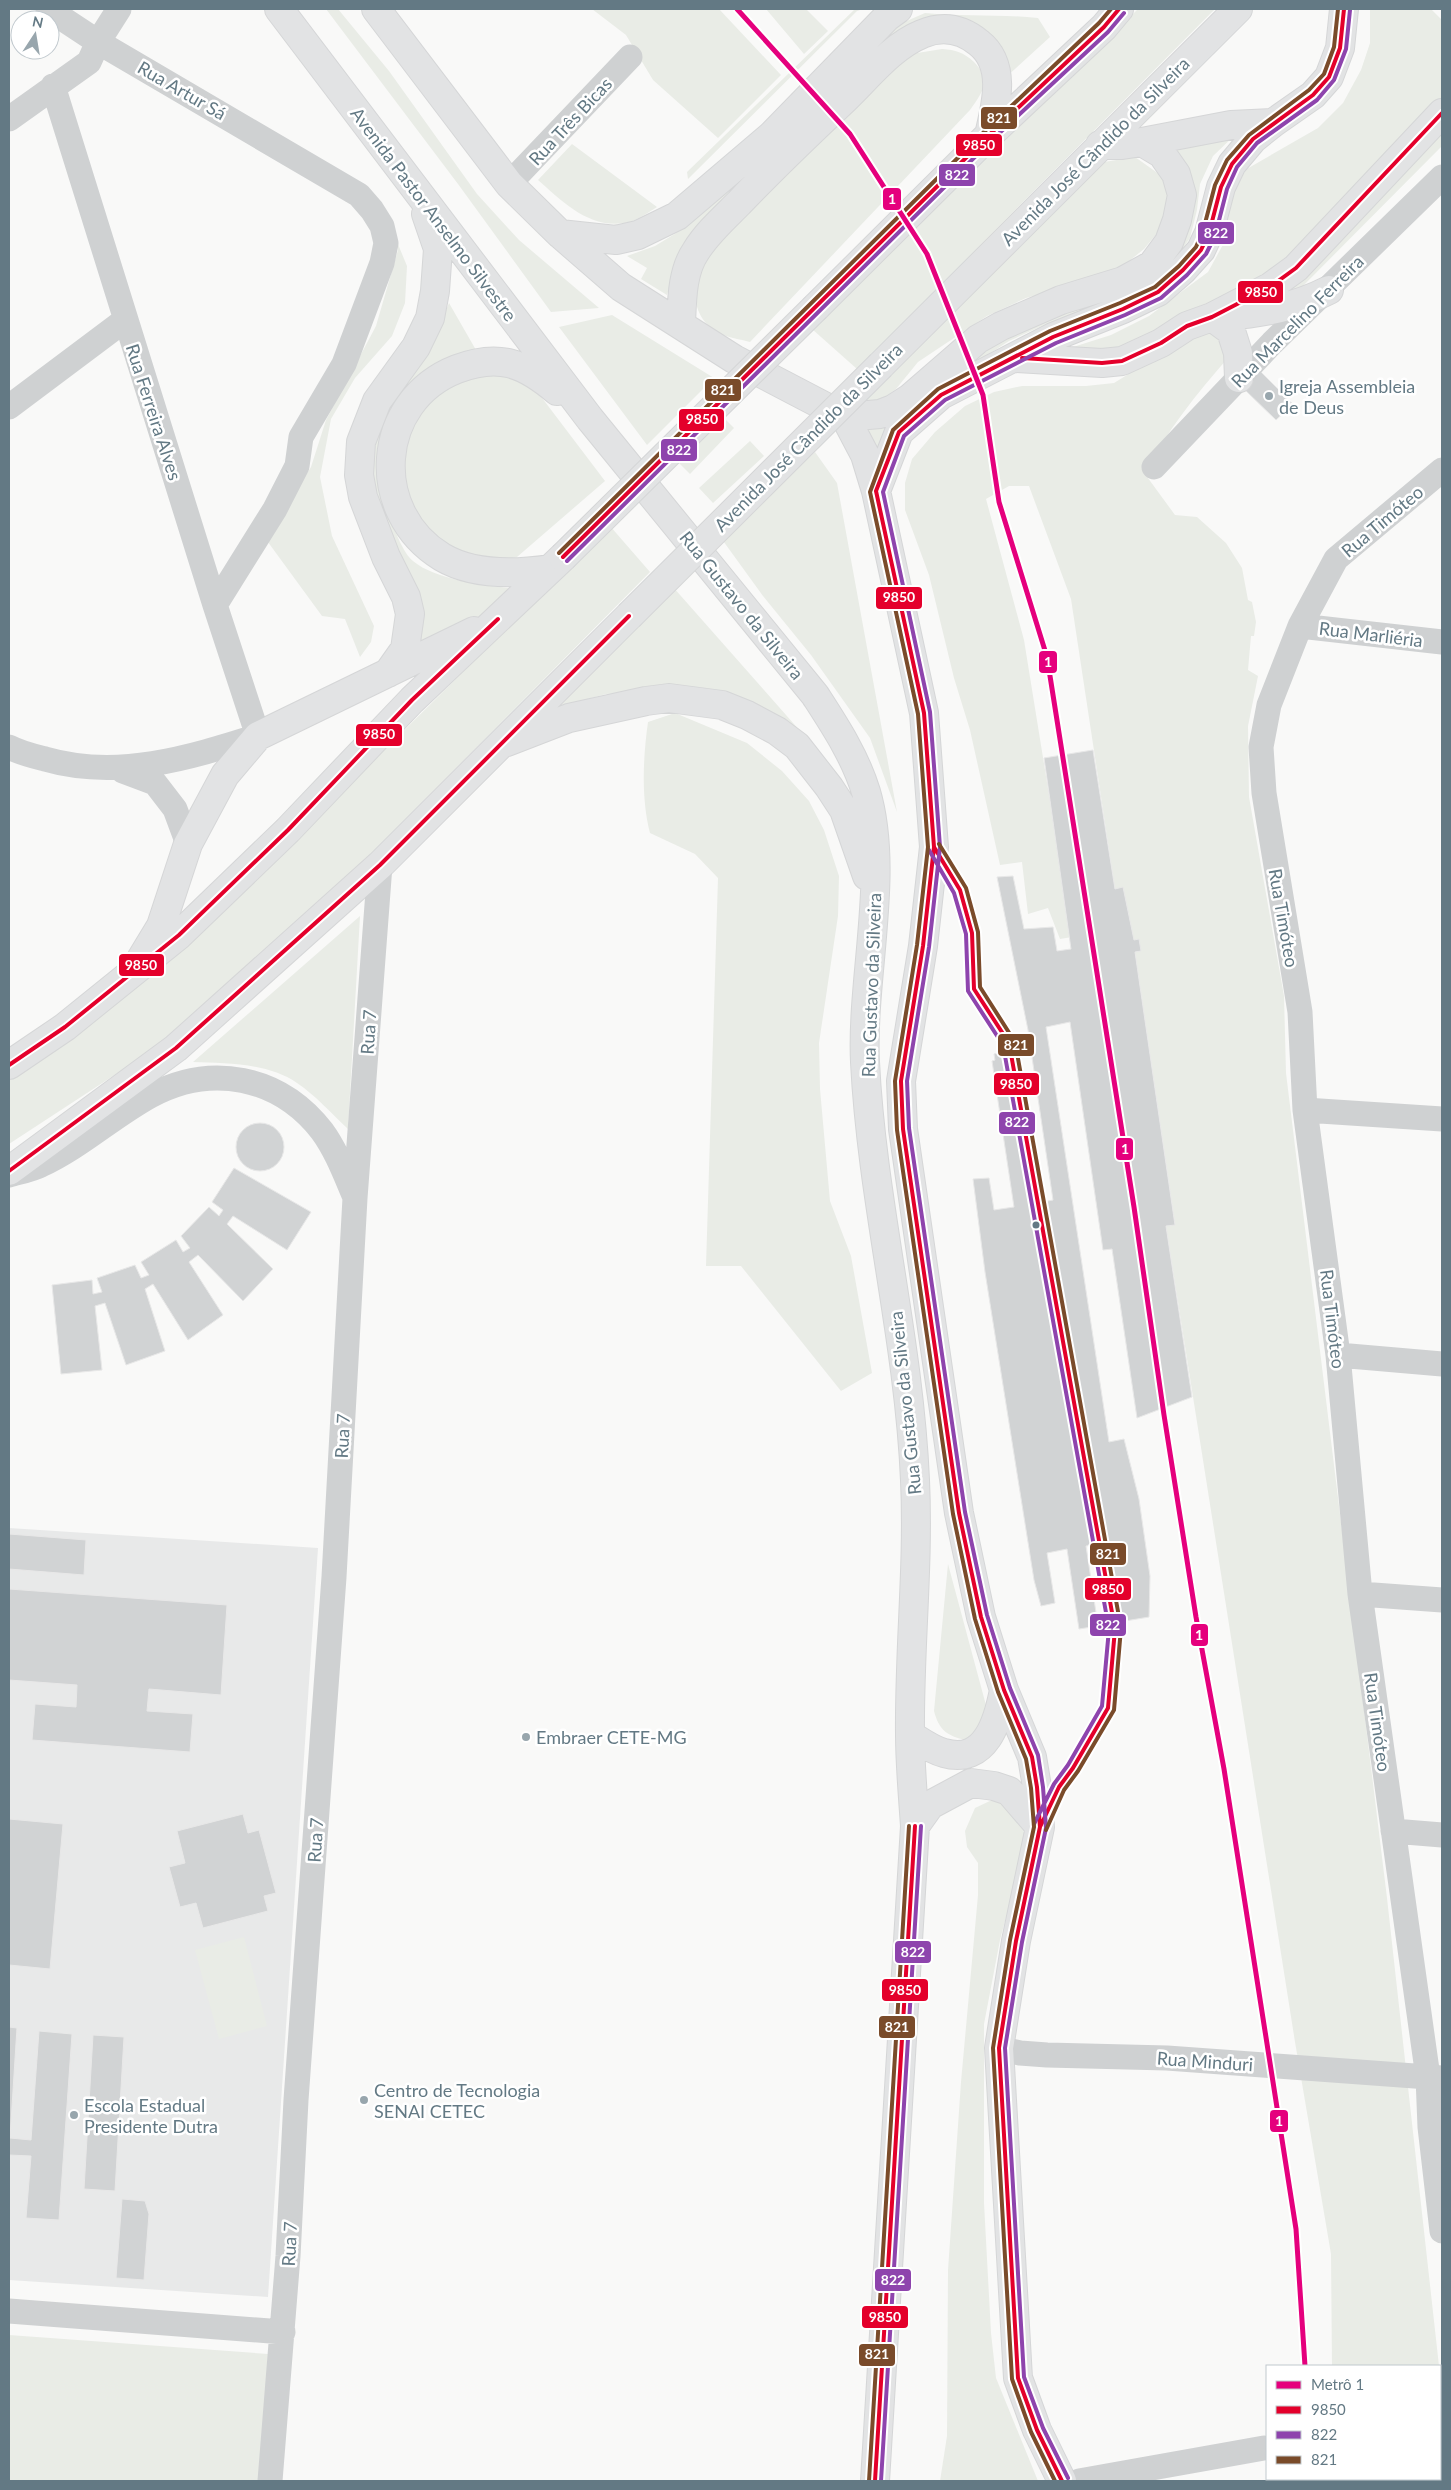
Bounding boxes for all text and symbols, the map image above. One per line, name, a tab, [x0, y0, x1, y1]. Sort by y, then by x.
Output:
north arrow	[10, 10, 60, 60]
text: N	[31, 12, 45, 31]
street label: Avenida José Cândido da Silveira	[996, 52, 1194, 250]
street label: Rua Artur Sá	[134, 56, 230, 124]
street label: Rua Três Bicas	[524, 72, 616, 169]
street label: Avenida Pastor Anselmo Silvestre	[346, 103, 522, 325]
line badge: 821	[980, 106, 1018, 130]
text: 821	[987, 109, 1011, 126]
line badge: 9850	[955, 133, 1003, 157]
text: 9850	[963, 136, 995, 153]
line badge: 822	[938, 163, 976, 187]
text: 822	[945, 166, 969, 183]
line badge: 1	[882, 187, 902, 211]
text: 1	[888, 190, 896, 207]
line badge: 822	[1197, 221, 1235, 245]
text: 822	[1204, 224, 1228, 241]
street label: Rua Marcelino Ferreira	[1226, 250, 1368, 392]
line badge: 9850	[1237, 280, 1284, 304]
text: 9850	[1245, 283, 1277, 300]
street label: Avenida José Cândido da Silveira	[709, 338, 907, 536]
street label: Rua Ferreira Alves	[122, 341, 186, 483]
place label: Igreja Assembleia de Deus	[1279, 375, 1415, 418]
line badge: 821	[704, 378, 742, 402]
text: 821	[711, 381, 735, 398]
marker: Igreja Assembleia de Deus	[1263, 390, 1275, 402]
line badge: 9850	[678, 408, 725, 432]
text: 9850	[686, 410, 718, 427]
line badge: 822	[660, 438, 698, 462]
text: 822	[667, 441, 691, 458]
street label: Rua Timóteo	[1337, 480, 1427, 562]
street label: Rua Gustavo da Silveira	[675, 526, 809, 684]
line badge: 9850	[875, 586, 923, 610]
text: 9850	[883, 588, 915, 605]
street label: Rua Marliéria	[1318, 617, 1424, 651]
line badge: 1	[1038, 650, 1058, 674]
text: 1	[1044, 653, 1052, 670]
line badge: 9850	[355, 723, 403, 747]
text: 9850	[363, 725, 395, 742]
street label: Rua Timóteo	[1264, 867, 1304, 969]
street label: Rua Gustavo da Silveira	[857, 892, 885, 1078]
line badge: 9850	[118, 953, 165, 977]
text: 9850	[125, 956, 157, 973]
street label: Rua 7	[355, 1009, 381, 1055]
line badge: 821	[997, 1033, 1035, 1057]
text: 821	[1004, 1036, 1028, 1053]
line badge: 9850	[993, 1072, 1040, 1096]
text: 9850	[1000, 1075, 1032, 1092]
line badge: 822	[998, 1111, 1036, 1135]
text: 822	[1005, 1113, 1029, 1130]
line badge: 1	[1115, 1137, 1134, 1161]
text: 1	[1121, 1140, 1129, 1157]
unlabelled marker	[1031, 1220, 1041, 1230]
street label: Rua Timóteo	[1316, 1268, 1350, 1370]
street label: Rua Gustavo da Silveira	[884, 1310, 926, 1496]
street label: Rua 7	[330, 1413, 354, 1459]
line badge: 821	[1089, 1542, 1127, 1566]
text: 821	[1096, 1545, 1120, 1562]
line badge: 9850	[1084, 1577, 1132, 1601]
text: 9850	[1092, 1580, 1124, 1597]
line badge: 822	[1089, 1613, 1127, 1637]
text: 822	[1096, 1616, 1120, 1633]
line badge: 1	[1190, 1623, 1209, 1647]
text: 1	[1195, 1626, 1203, 1643]
street label: Rua Timóteo	[1360, 1671, 1396, 1773]
place label: Embraer CETE-MG	[536, 1726, 687, 1748]
marker: Embraer CETE-MG	[520, 1731, 532, 1743]
street label: Rua 7	[302, 1817, 328, 1863]
line badge: 822	[894, 1940, 932, 1964]
text: 822	[901, 1943, 925, 1960]
line badge: 9850	[881, 1978, 929, 2002]
text: 9850	[889, 1981, 921, 1998]
line badge: 821	[878, 2015, 916, 2039]
text: 821	[885, 2018, 909, 2035]
street label: Rua Minduri	[1156, 2047, 1254, 2075]
place label: Centro de Tecnologia SENAI CETEC	[374, 2079, 540, 2122]
place label: Escola Estadual Presidente Dutra	[84, 2094, 218, 2137]
marker: Centro de Tecnologia SENAI CETEC	[358, 2094, 370, 2106]
marker: Escola Estadual Presidente Dutra	[68, 2109, 80, 2121]
line badge: 1	[1269, 2109, 1289, 2133]
text: 1	[1275, 2112, 1283, 2129]
street label: Rua 7	[277, 2221, 301, 2267]
line badge: 822	[874, 2268, 912, 2292]
text: 822	[881, 2271, 905, 2288]
line badge: 9850	[861, 2305, 909, 2329]
text: 9850	[869, 2308, 901, 2325]
line badge: 821	[858, 2343, 896, 2367]
text: 821	[865, 2345, 889, 2362]
legend	[1266, 2365, 1441, 2480]
text: Metrô 1	[1311, 2375, 1364, 2393]
text: 9850	[1311, 2400, 1346, 2418]
text: 822	[1311, 2425, 1337, 2443]
text: 821	[1311, 2450, 1337, 2468]

